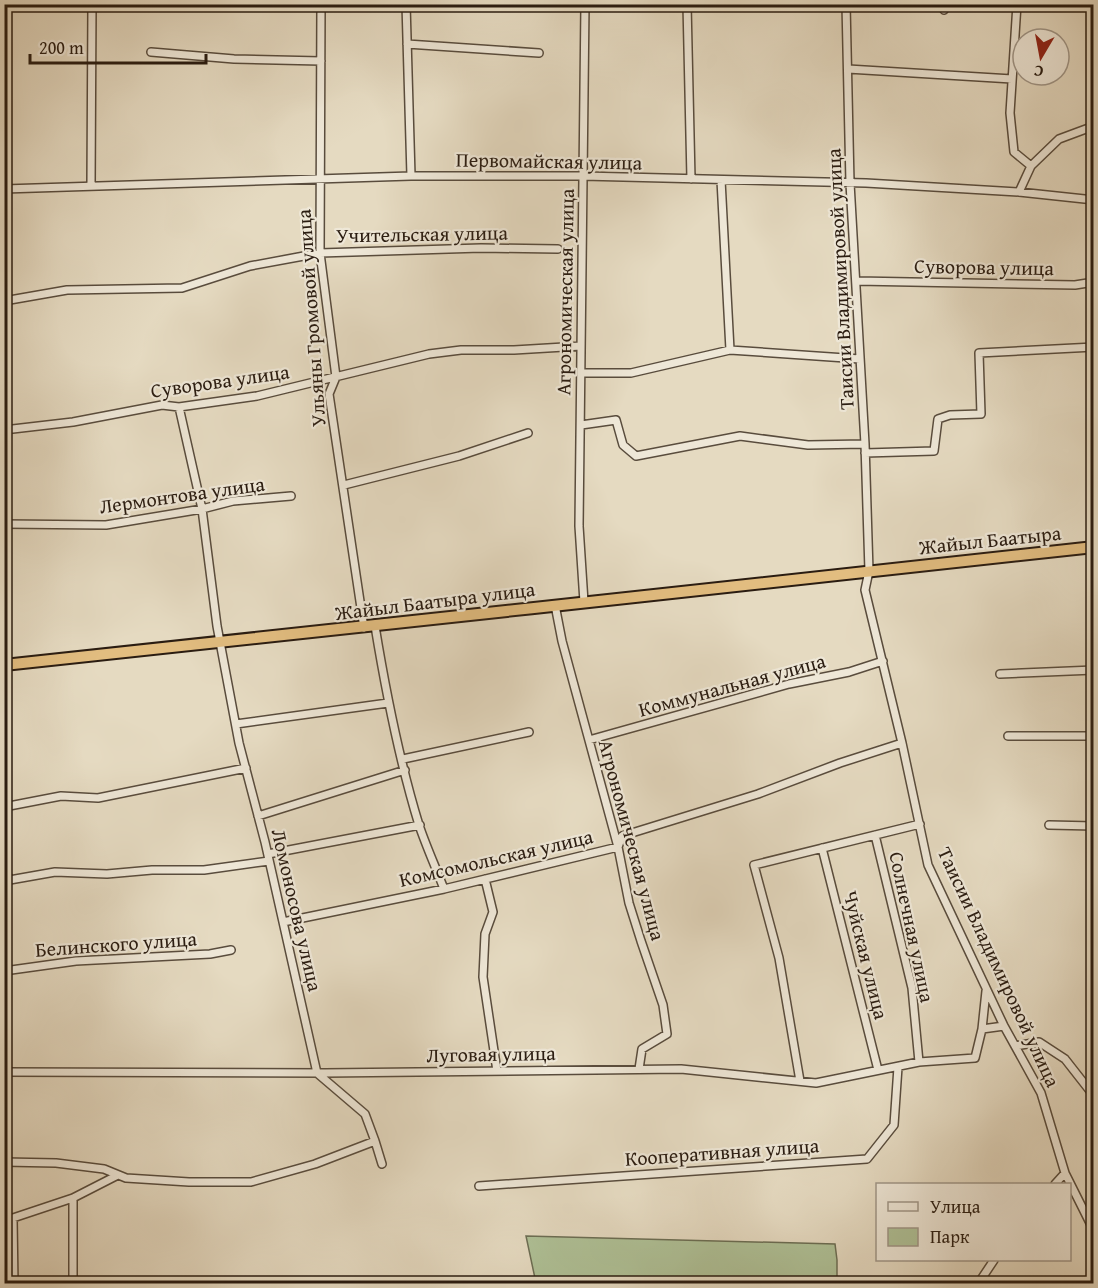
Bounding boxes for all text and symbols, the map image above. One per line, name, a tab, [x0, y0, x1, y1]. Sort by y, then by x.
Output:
scale bar	[30, 27, 206, 65]
north arrow	[1011, 27, 1071, 87]
text: 200 m	[39, 34, 84, 61]
text: С	[1032, 59, 1045, 84]
street label: Первомайская улица	[456, 144, 643, 177]
street label: Таисии Владимировой улица	[818, 147, 861, 410]
street label: Агрономическая улица	[548, 188, 581, 396]
street label: Ульяны Громовой улица	[288, 208, 333, 428]
street label: Учительская улица	[336, 217, 509, 249]
street label: Суворова улица	[914, 251, 1055, 282]
street label: Суворова улица	[149, 356, 292, 405]
street label: Лермонтова улица	[97, 468, 267, 520]
street label: Жайыл Баатыра	[916, 518, 1063, 561]
street label: Жайыл Баатыра улица	[332, 574, 537, 627]
street label: Коммунальная улица	[635, 645, 829, 723]
street label: Агрономическая улица	[592, 736, 673, 944]
street label: Комсомольская улица	[396, 821, 596, 894]
street label: Ломоносова улица	[265, 826, 330, 994]
street label: Таисии Владимировой улица	[931, 842, 1068, 1092]
street label: Солнечная улица	[882, 849, 943, 1005]
street label: Чуйская улица	[836, 887, 897, 1023]
street label: Белинского улица	[34, 923, 198, 964]
street label: Луговая улица	[426, 1038, 556, 1069]
street label: Кооперативная улица	[624, 1130, 821, 1173]
legend	[876, 1183, 1071, 1261]
text: Улица	[930, 1193, 981, 1220]
text: Парк	[930, 1223, 970, 1250]

